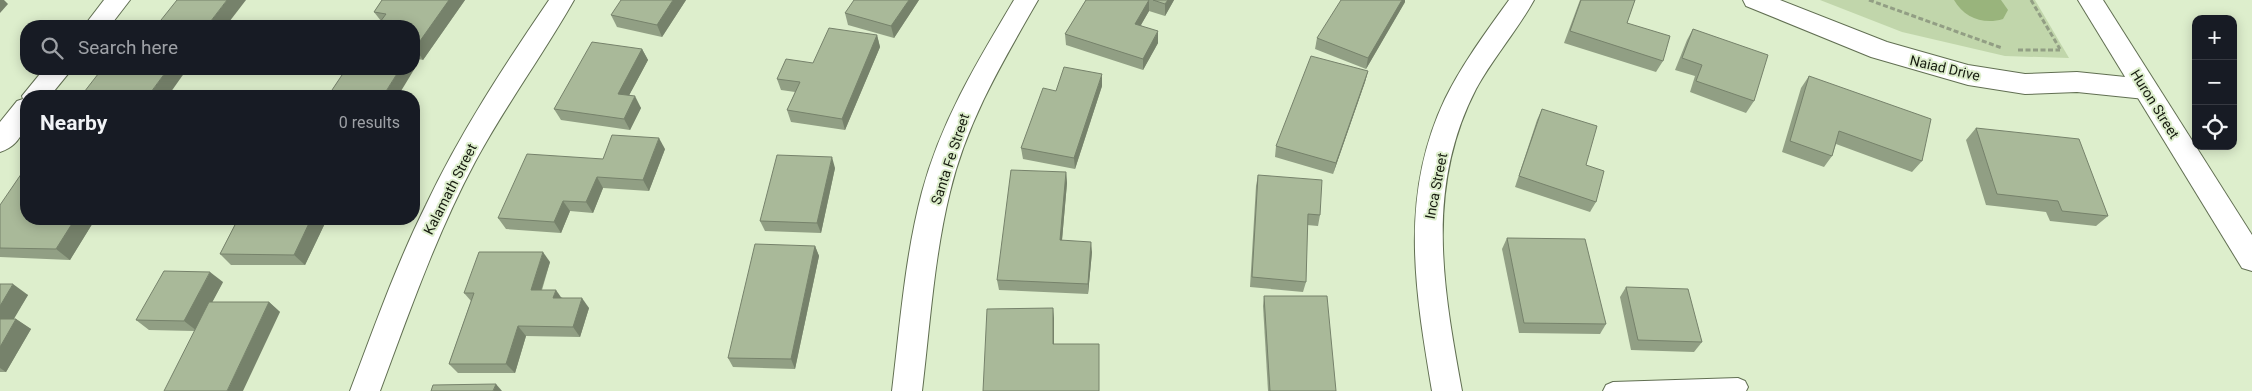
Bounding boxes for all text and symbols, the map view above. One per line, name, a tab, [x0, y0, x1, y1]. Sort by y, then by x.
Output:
map controls	[2192, 15, 2237, 150]
button: +	[2192, 15, 2237, 60]
search box	[20, 20, 420, 75]
icon: search	[38, 34, 66, 62]
text: Search here	[78, 36, 178, 59]
street label: Naiad Drive	[1908, 52, 1982, 84]
button: −	[2192, 60, 2237, 105]
street label: Huron Street	[2127, 67, 2183, 142]
button: locate	[2192, 105, 2237, 150]
text: Nearby	[40, 111, 107, 135]
street label: Santa Fe Street	[928, 111, 972, 207]
text: 0 results	[339, 113, 400, 132]
street label: Kalamath Street	[420, 140, 480, 237]
street label: Inca Street	[1422, 151, 1450, 220]

